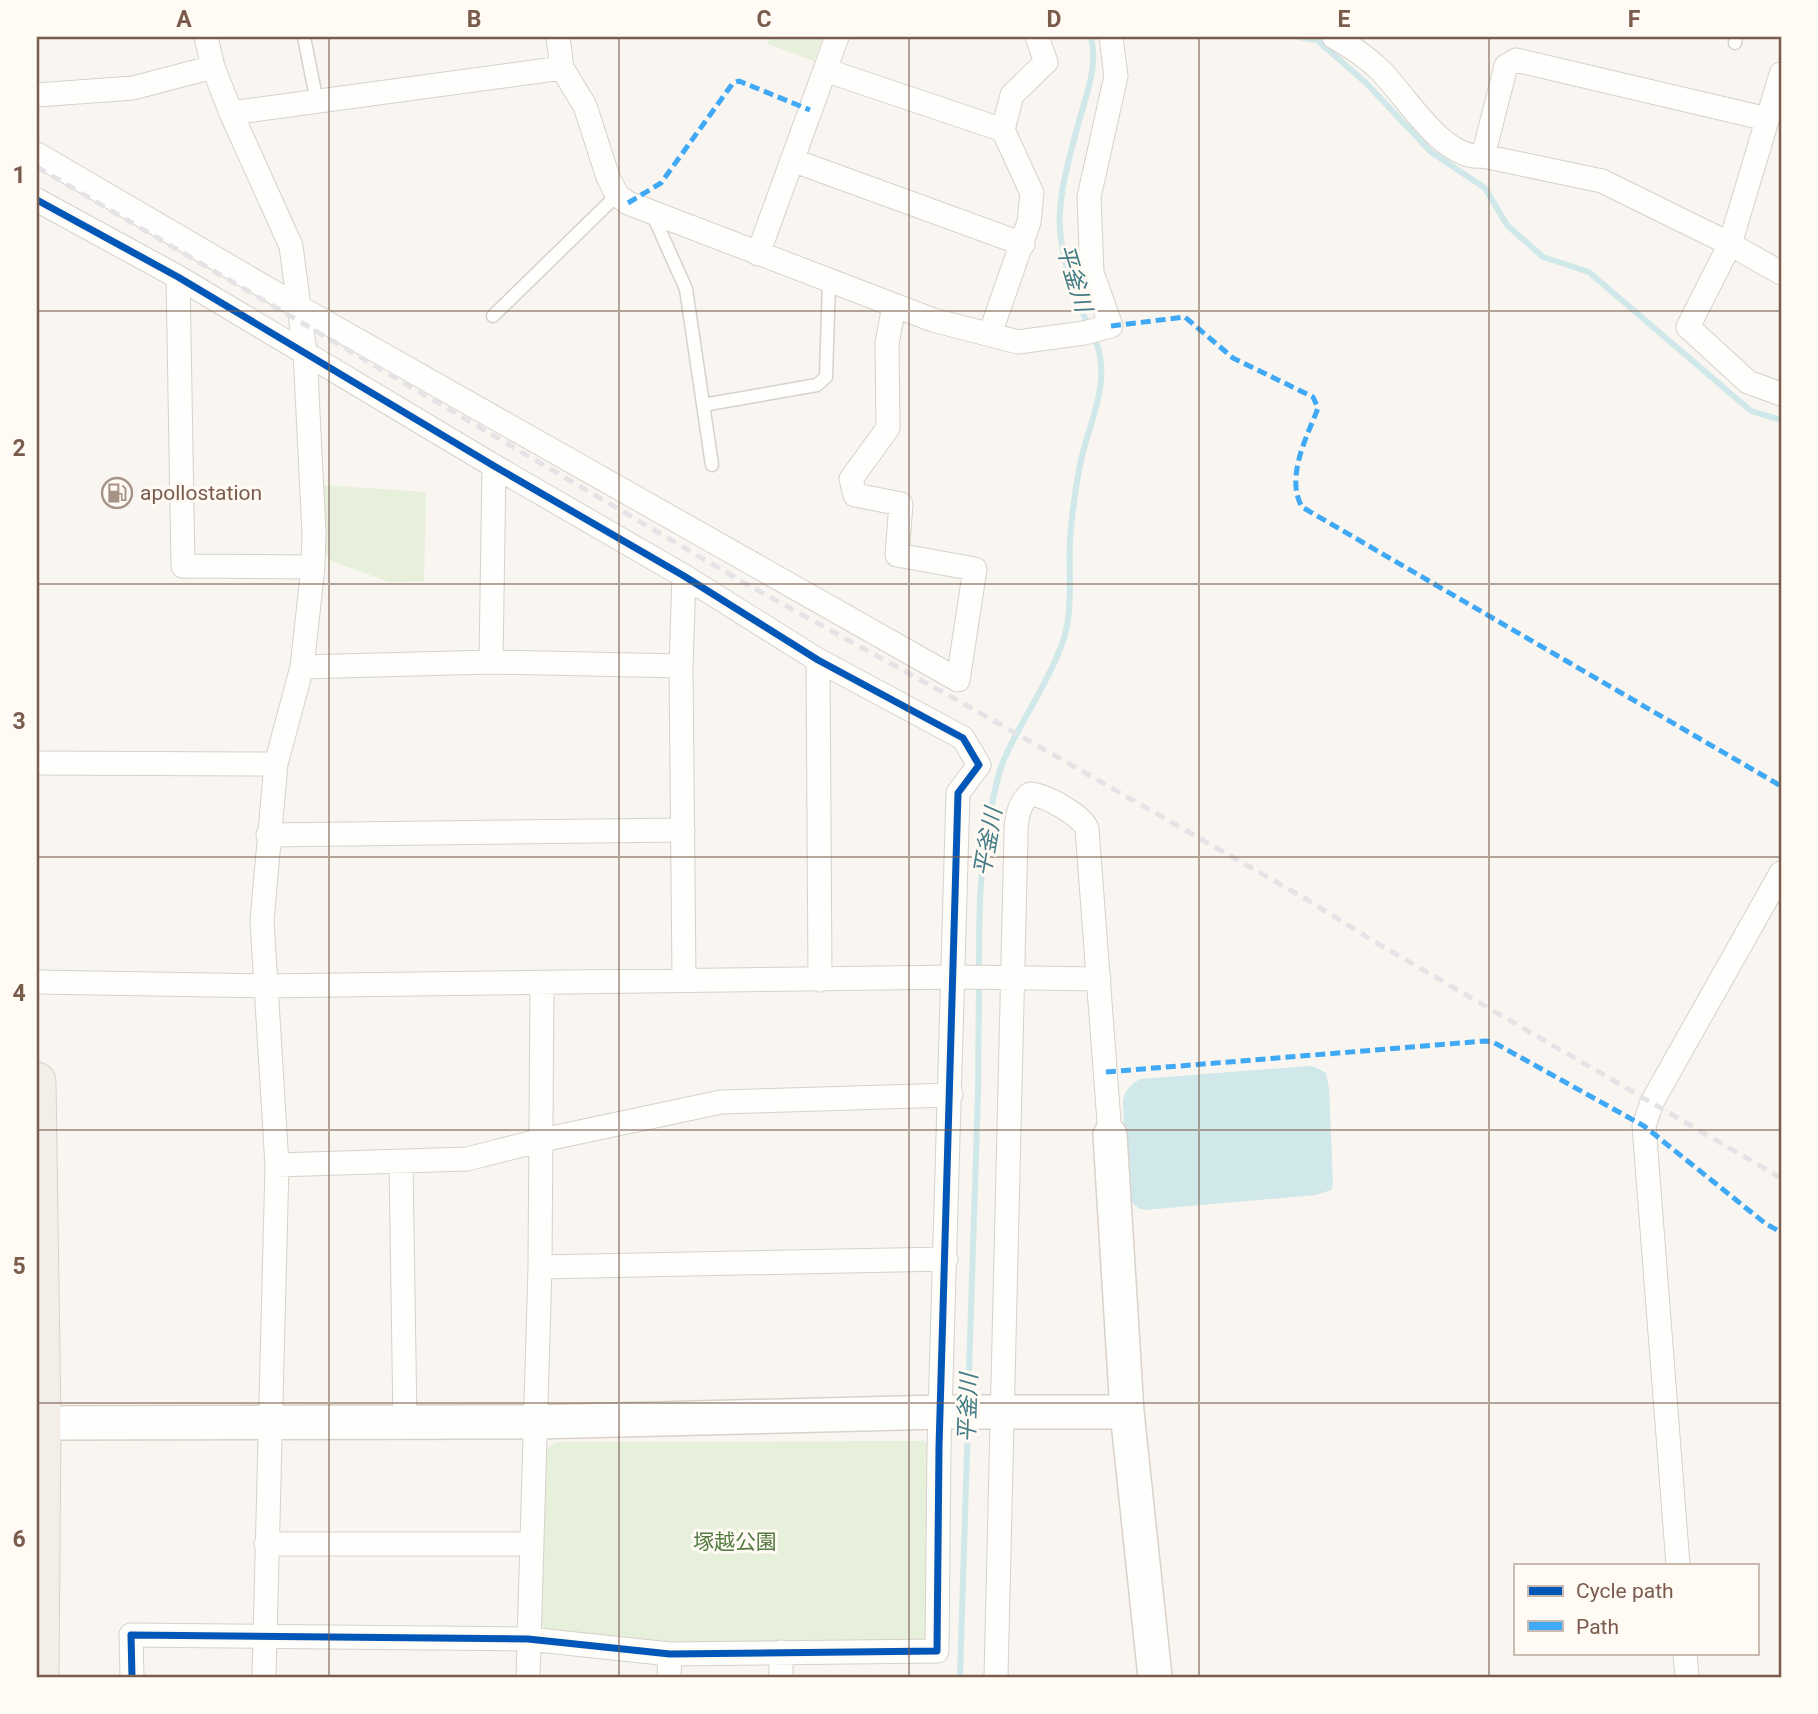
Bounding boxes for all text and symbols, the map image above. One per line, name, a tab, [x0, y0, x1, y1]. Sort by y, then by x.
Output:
text: A	[176, 6, 192, 33]
text: B	[467, 6, 481, 33]
text: C	[756, 6, 772, 33]
text: D	[1047, 6, 1061, 33]
text: E	[1338, 6, 1351, 33]
text: F	[1628, 6, 1641, 33]
text: 1	[12, 162, 26, 189]
water label: 平釜川	[1051, 241, 1098, 318]
text: 2	[12, 435, 26, 462]
fuel station icon: apollostation	[100, 476, 134, 510]
place label: apollostation	[140, 481, 262, 505]
text: 3	[12, 708, 26, 735]
water label: 平釜川	[969, 803, 1008, 878]
text: 4	[12, 980, 26, 1007]
text: 5	[12, 1253, 26, 1280]
water label: 平釜川	[953, 1370, 983, 1443]
text: 6	[12, 1526, 26, 1553]
park label: 塚越公園	[693, 1530, 777, 1554]
legend	[1514, 1564, 1758, 1654]
text: Cycle path	[1576, 1579, 1674, 1603]
text: Path	[1576, 1615, 1619, 1639]

